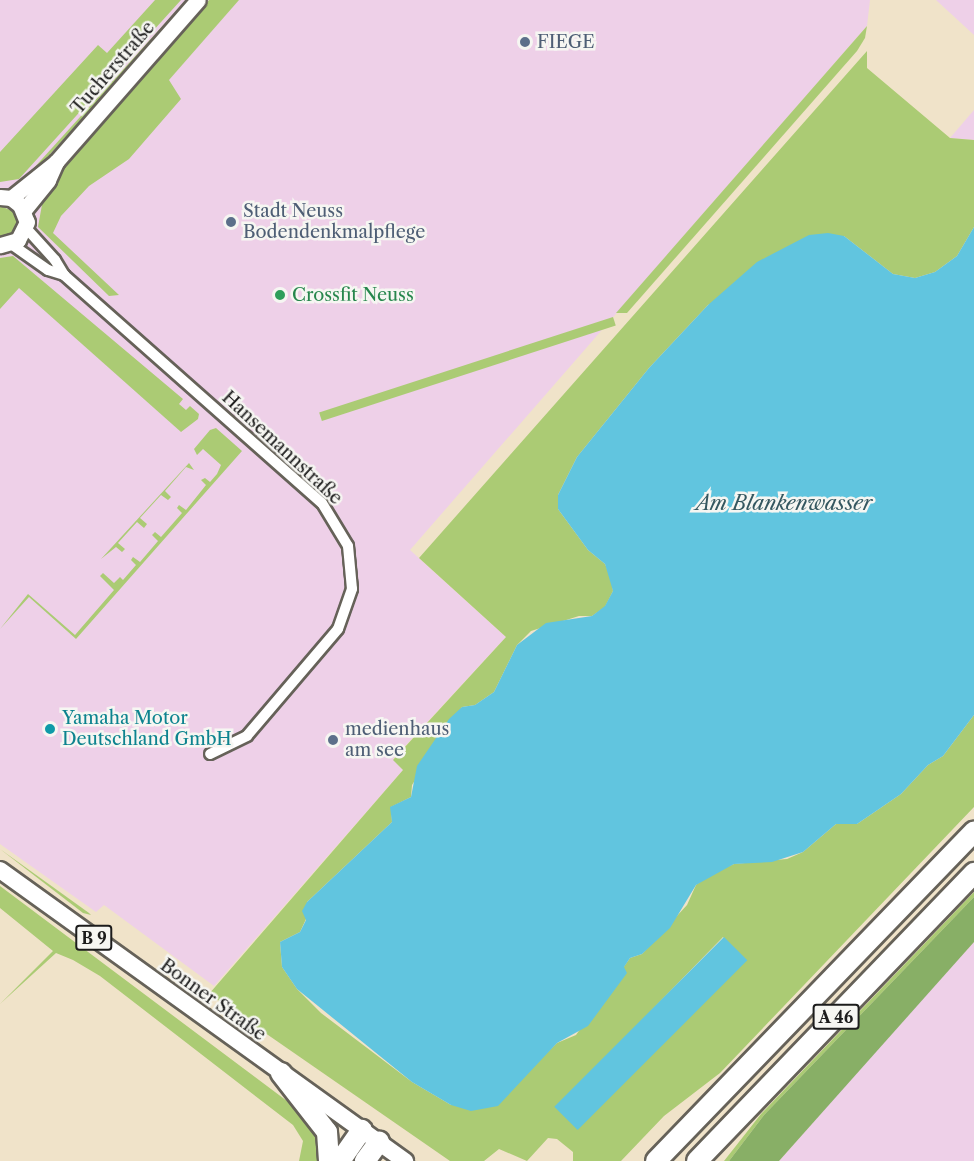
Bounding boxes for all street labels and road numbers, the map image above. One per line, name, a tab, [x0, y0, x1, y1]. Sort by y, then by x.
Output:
street label: Tucherstraße	[67, 17, 159, 119]
street label: Hansemannstraße	[217, 387, 347, 509]
road number: B 9	[74, 925, 113, 951]
street label: Bonner Straße	[156, 954, 270, 1046]
road number: A 46	[812, 1004, 860, 1030]

